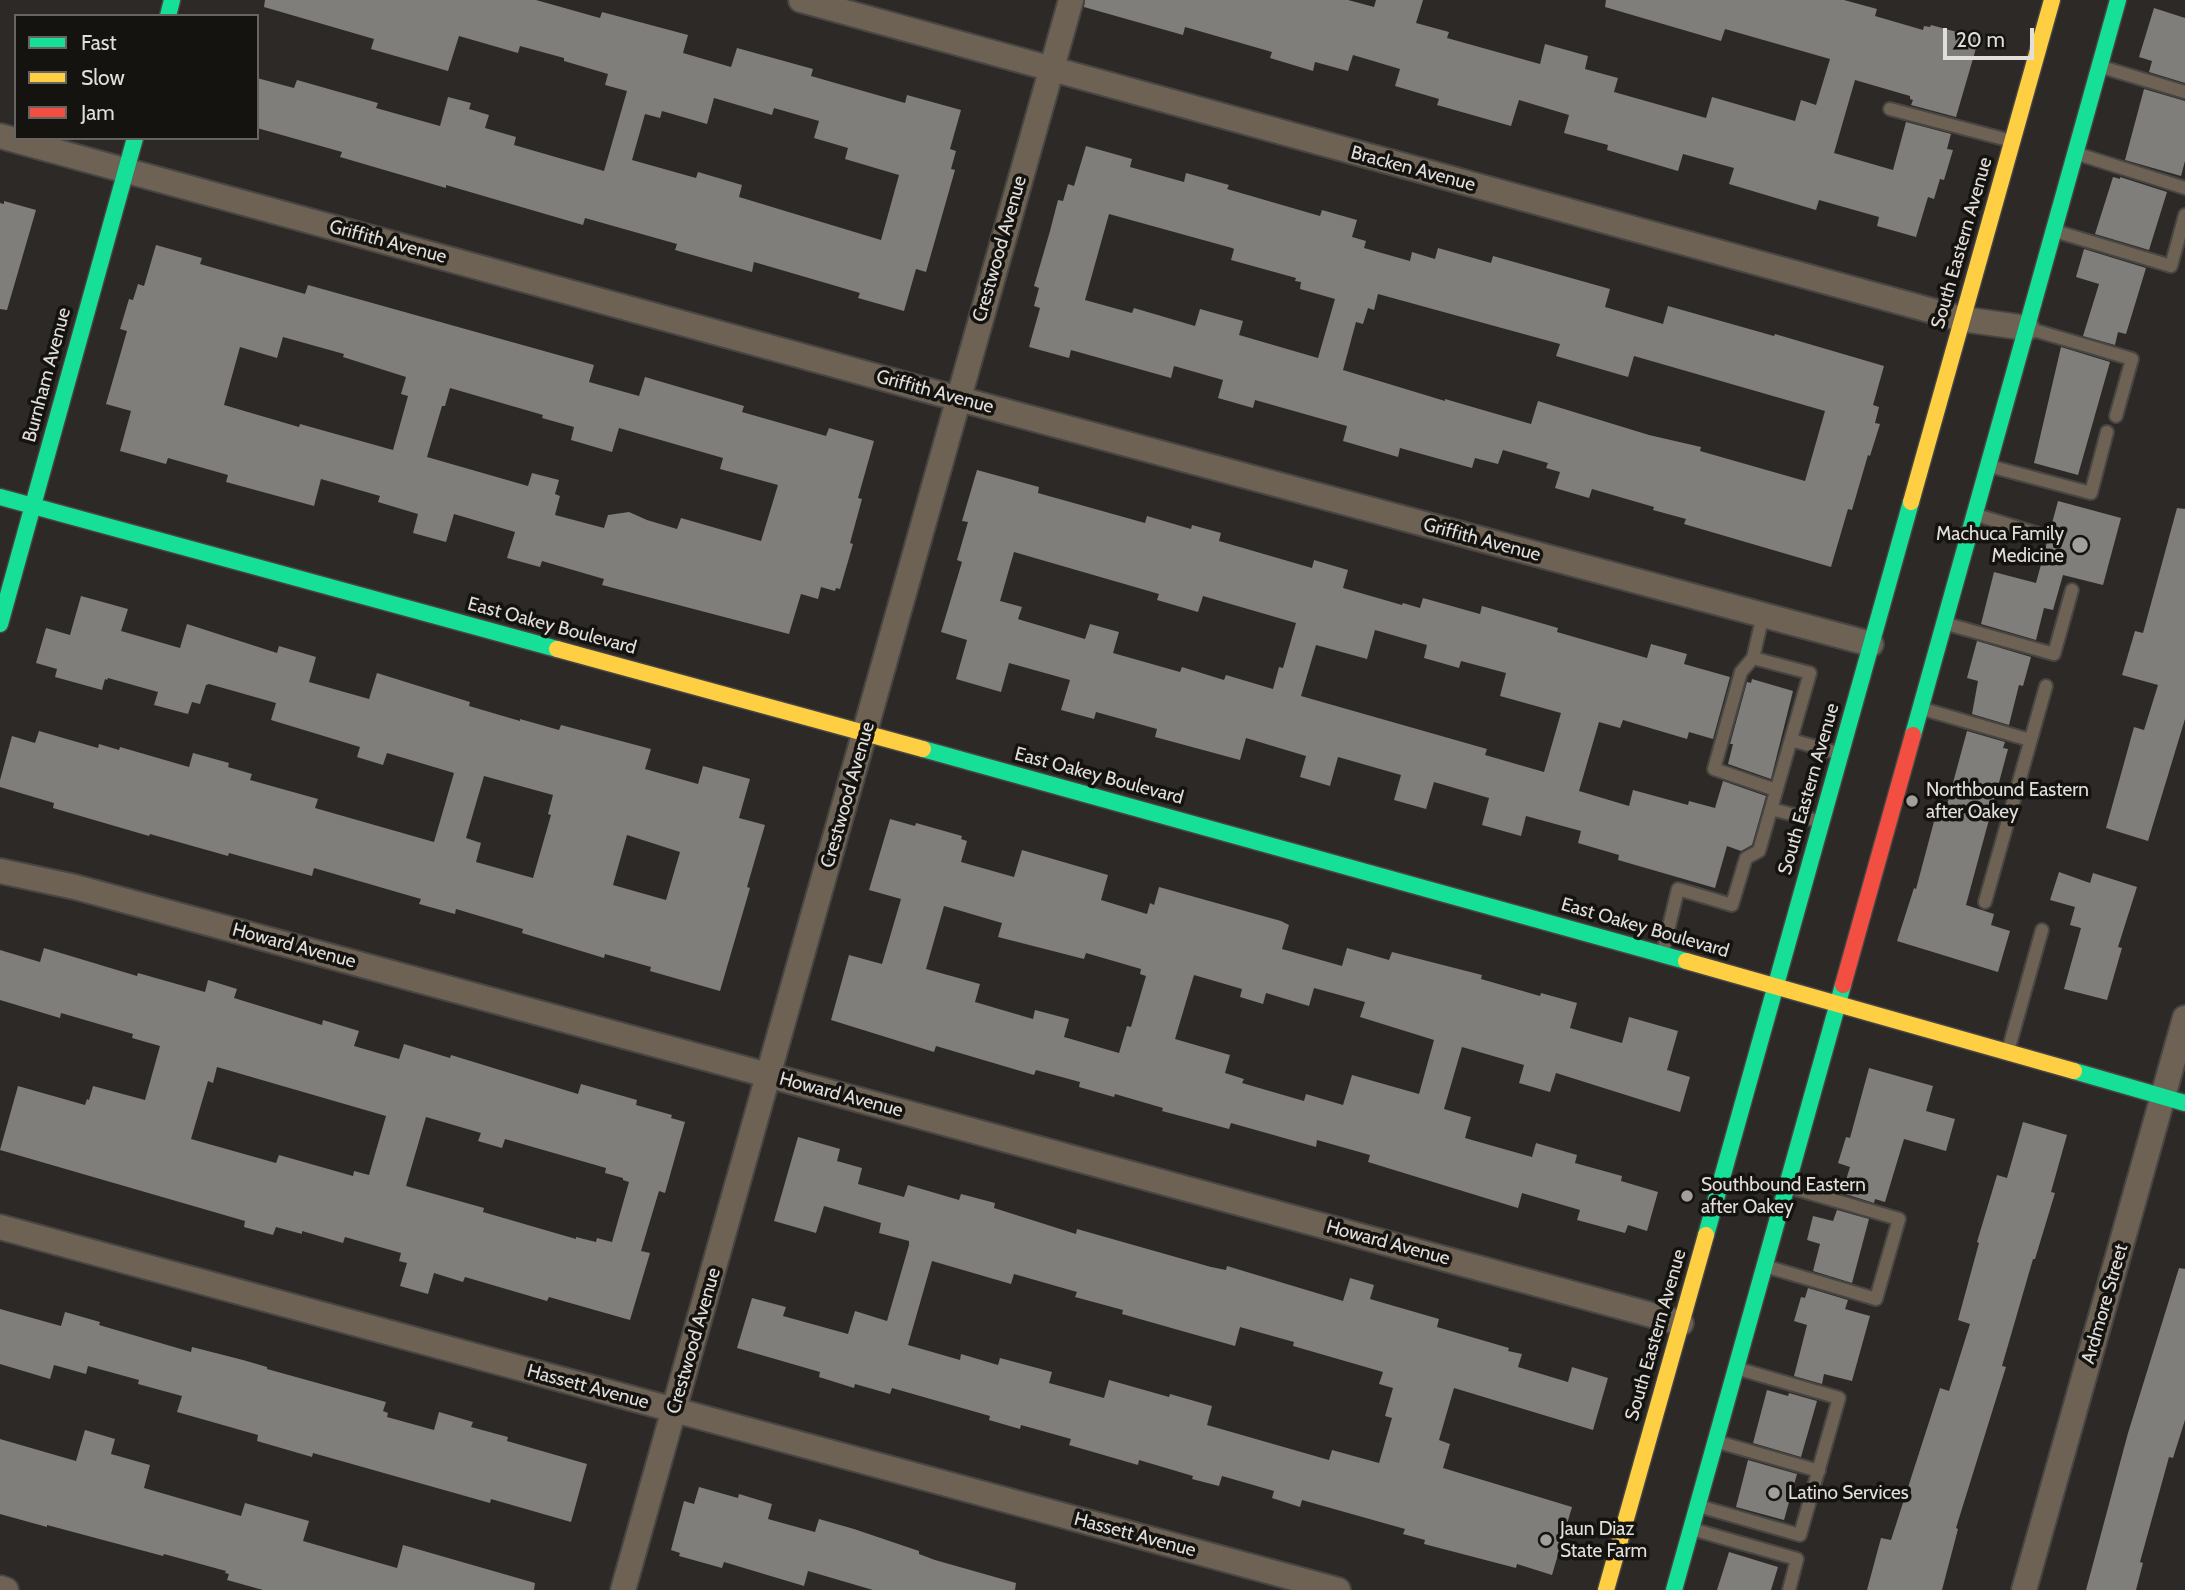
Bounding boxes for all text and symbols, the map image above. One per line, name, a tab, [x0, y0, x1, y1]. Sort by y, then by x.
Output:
legend	[14, 14, 259, 140]
scale bar	[1947, 14, 2038, 58]
text: 20 m	[1956, 27, 2005, 52]
text: Fast	[81, 30, 117, 55]
text: Slow	[81, 65, 125, 90]
text: Jam	[81, 100, 115, 125]
street label: Bracken Avenue	[1348, 141, 1478, 197]
street label: South Eastern Avenue	[1927, 155, 1997, 331]
street label: Crestwood Avenue	[968, 173, 1032, 325]
street label: Griffith Avenue	[327, 215, 449, 269]
street label: Burnham Avenue	[18, 305, 76, 445]
street label: Griffith Avenue	[874, 365, 996, 419]
street label: Griffith Avenue	[1421, 513, 1543, 567]
place label: Machuca Family Medicine	[1936, 523, 2064, 567]
marker: Machuca Family Medicine	[2070, 535, 2090, 555]
street label: East Oakey Boulevard	[465, 592, 639, 660]
street label: South Eastern Avenue	[1774, 701, 1844, 877]
street label: Crestwood Avenue	[816, 719, 880, 871]
street label: East Oakey Boulevard	[1012, 742, 1186, 810]
place label: Northbound Eastern after Oakey	[1926, 779, 2089, 823]
marker: Northbound Eastern after Oakey	[1904, 793, 1920, 809]
street label: East Oakey Boulevard	[1558, 893, 1732, 963]
street label: Howard Avenue	[230, 919, 358, 973]
street label: Howard Avenue	[777, 1068, 905, 1122]
place label: Southbound Eastern after Oakey	[1701, 1174, 1866, 1218]
marker: Southbound Eastern after Oakey	[1679, 1188, 1695, 1204]
street label: Howard Avenue	[1324, 1216, 1452, 1270]
street label: Ardmore Street	[2077, 1241, 2133, 1367]
street label: South Eastern Avenue	[1621, 1247, 1691, 1423]
street label: Crestwood Avenue	[662, 1265, 726, 1417]
street label: Hassett Avenue	[525, 1360, 651, 1414]
place label: Latino Services	[1788, 1482, 1909, 1504]
marker: Latino Services	[1766, 1485, 1782, 1501]
street label: Hassett Avenue	[1072, 1508, 1198, 1562]
place label: Jaun Diaz State Farm	[1560, 1518, 1647, 1562]
marker: Jaun Diaz State Farm	[1538, 1532, 1554, 1548]

